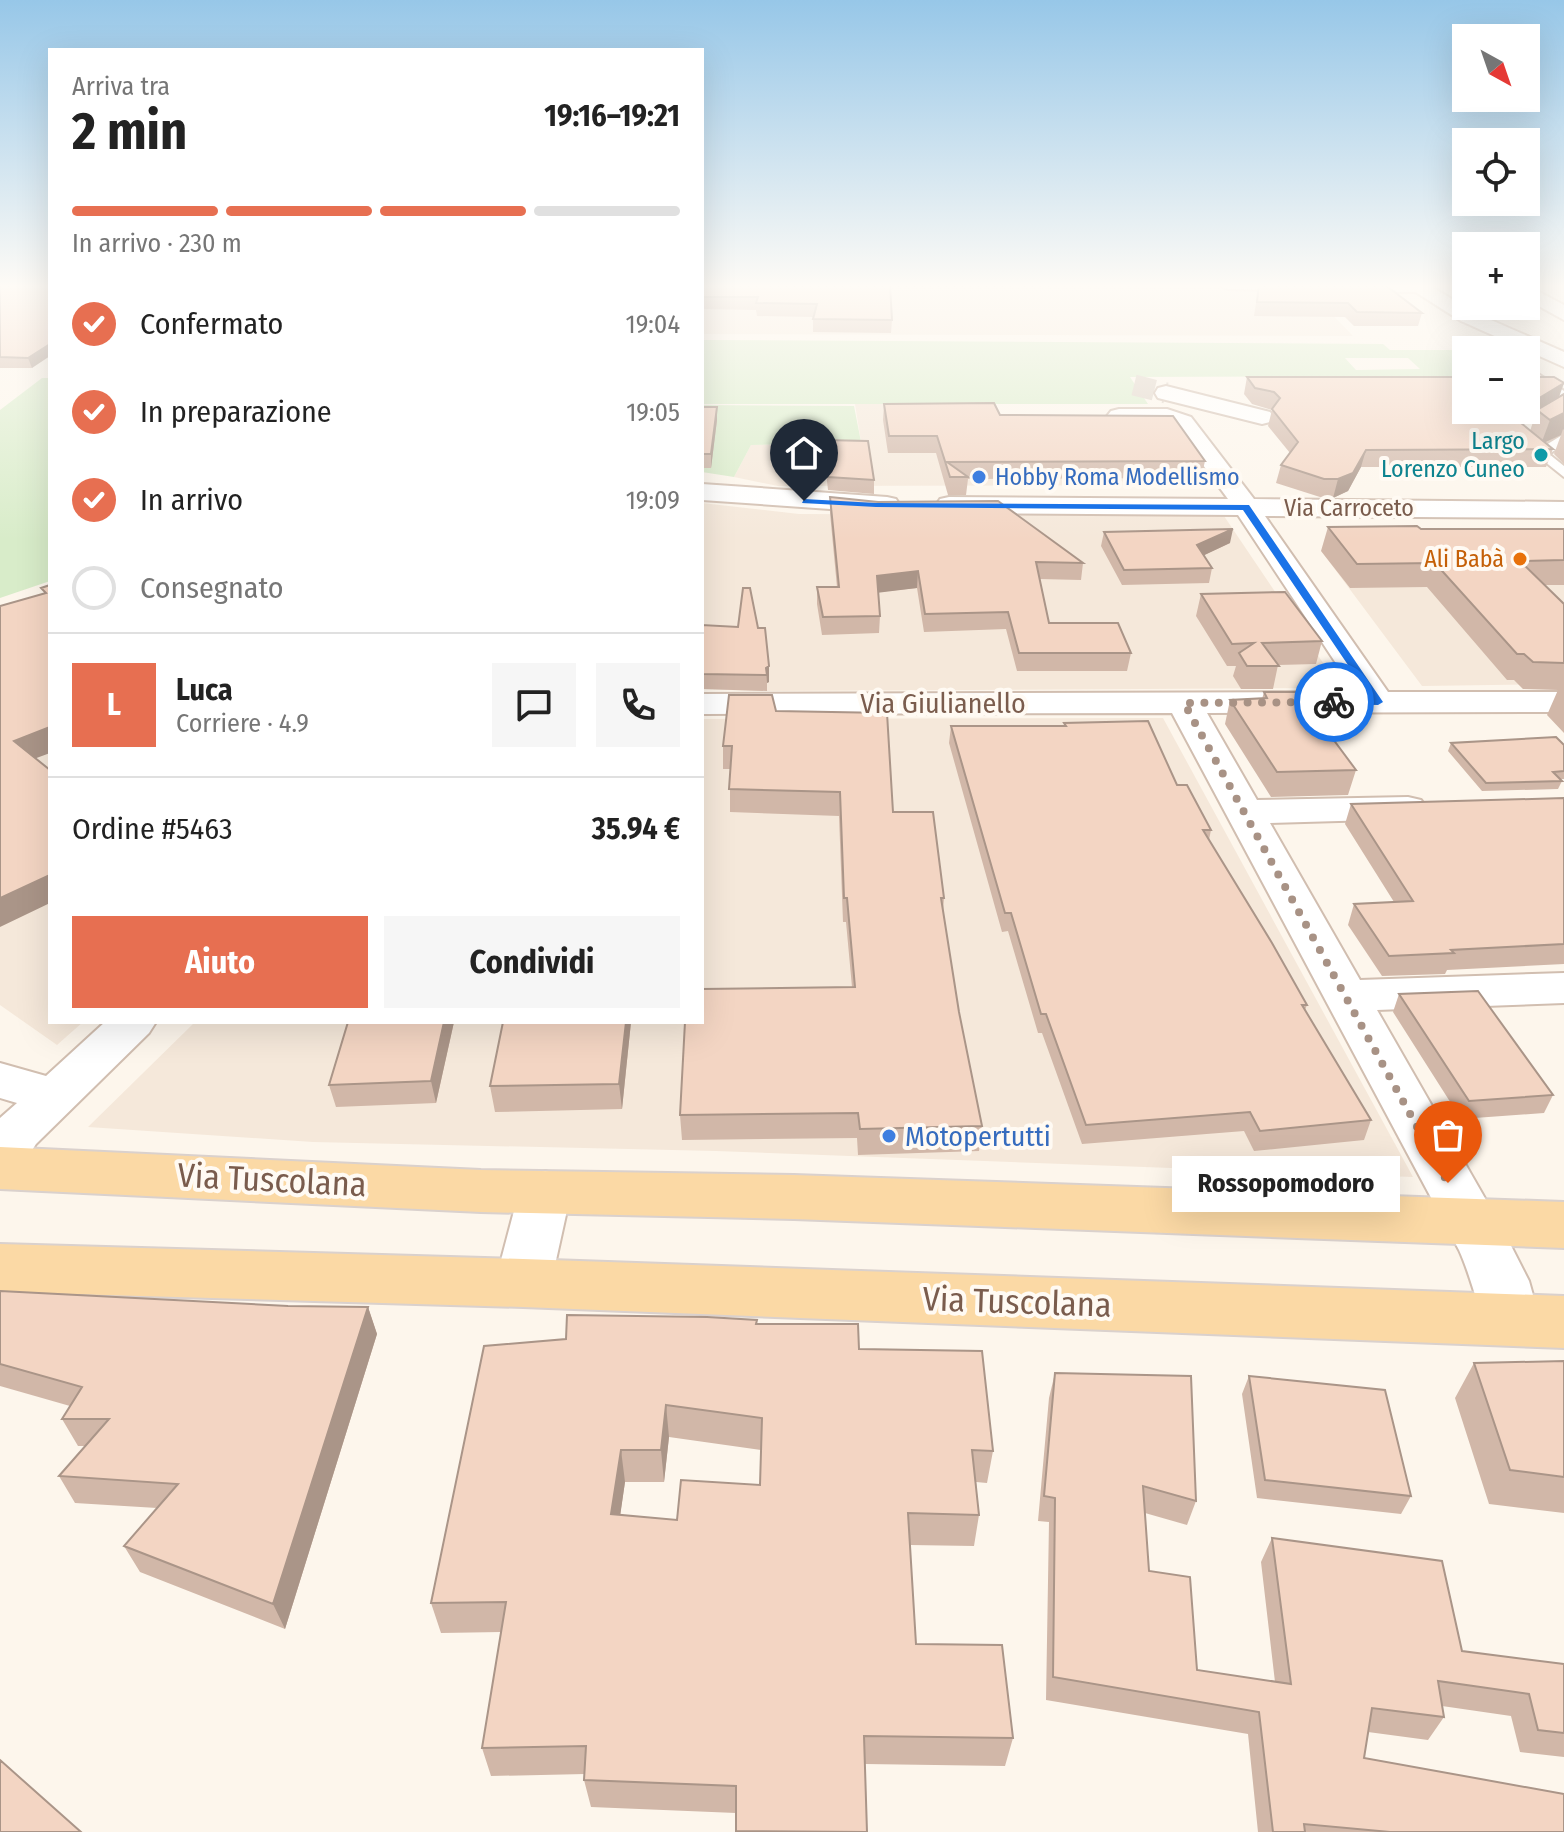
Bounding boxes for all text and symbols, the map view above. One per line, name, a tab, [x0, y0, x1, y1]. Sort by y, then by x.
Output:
north arrow	[1452, 24, 1540, 112]
map controls	[1452, 24, 1540, 424]
text: Arriva tra	[72, 71, 170, 102]
text: 19:16–19:21	[544, 98, 680, 134]
text: 2 min	[72, 100, 187, 163]
button: locate	[1452, 128, 1540, 216]
text: In arrivo · 230 m	[72, 228, 242, 259]
button: +	[1452, 232, 1540, 320]
icon: check	[72, 302, 116, 346]
text: Confermato	[140, 306, 283, 342]
text: 19:04	[626, 309, 680, 340]
button: −	[1452, 336, 1540, 424]
icon: check	[72, 390, 116, 434]
text: In preparazione	[140, 394, 332, 430]
text: 19:05	[626, 397, 680, 428]
pin	[770, 419, 838, 501]
place label: Largo Lorenzo Cuneo	[1381, 427, 1525, 483]
icon: home	[782, 431, 826, 475]
marker: Largo Lorenzo Cuneo	[1532, 446, 1550, 464]
place label: Hobby Roma Modellismo	[995, 463, 1240, 491]
marker: Hobby Roma Modellismo	[970, 468, 988, 486]
icon: check	[72, 478, 116, 522]
text: In arrivo	[140, 482, 243, 518]
text: 19:09	[626, 485, 680, 516]
street label: Via Carroceto	[1284, 494, 1414, 522]
place label: Ali Babà	[1424, 545, 1504, 573]
marker: Ali Babà	[1511, 550, 1529, 568]
text: Consegnato	[140, 570, 284, 606]
courier	[1294, 662, 1374, 742]
button: chat	[492, 663, 576, 747]
button: phone	[596, 663, 680, 747]
text: Luca	[176, 672, 233, 708]
icon: bike	[1312, 680, 1356, 724]
text: L	[107, 687, 121, 723]
street label: Via Giulianello	[860, 687, 1026, 720]
text: Corriere · 4.9	[176, 708, 309, 739]
text: Ordine #5463	[72, 811, 232, 847]
text: 35.94 €	[592, 811, 680, 847]
button: Aiuto	[72, 916, 368, 1008]
button: Condividi	[384, 916, 680, 1008]
pin	[1414, 1101, 1482, 1183]
icon: bag	[1426, 1113, 1470, 1157]
place label: Motopertutti	[905, 1120, 1051, 1153]
marker: Motopertutti	[880, 1127, 898, 1145]
street label: Via Tuscolana	[177, 1155, 367, 1205]
callout: Rossopomodoro	[1172, 1155, 1400, 1211]
text: Rossopomodoro	[1197, 1168, 1375, 1199]
street label: Via Tuscolana	[922, 1278, 1112, 1326]

